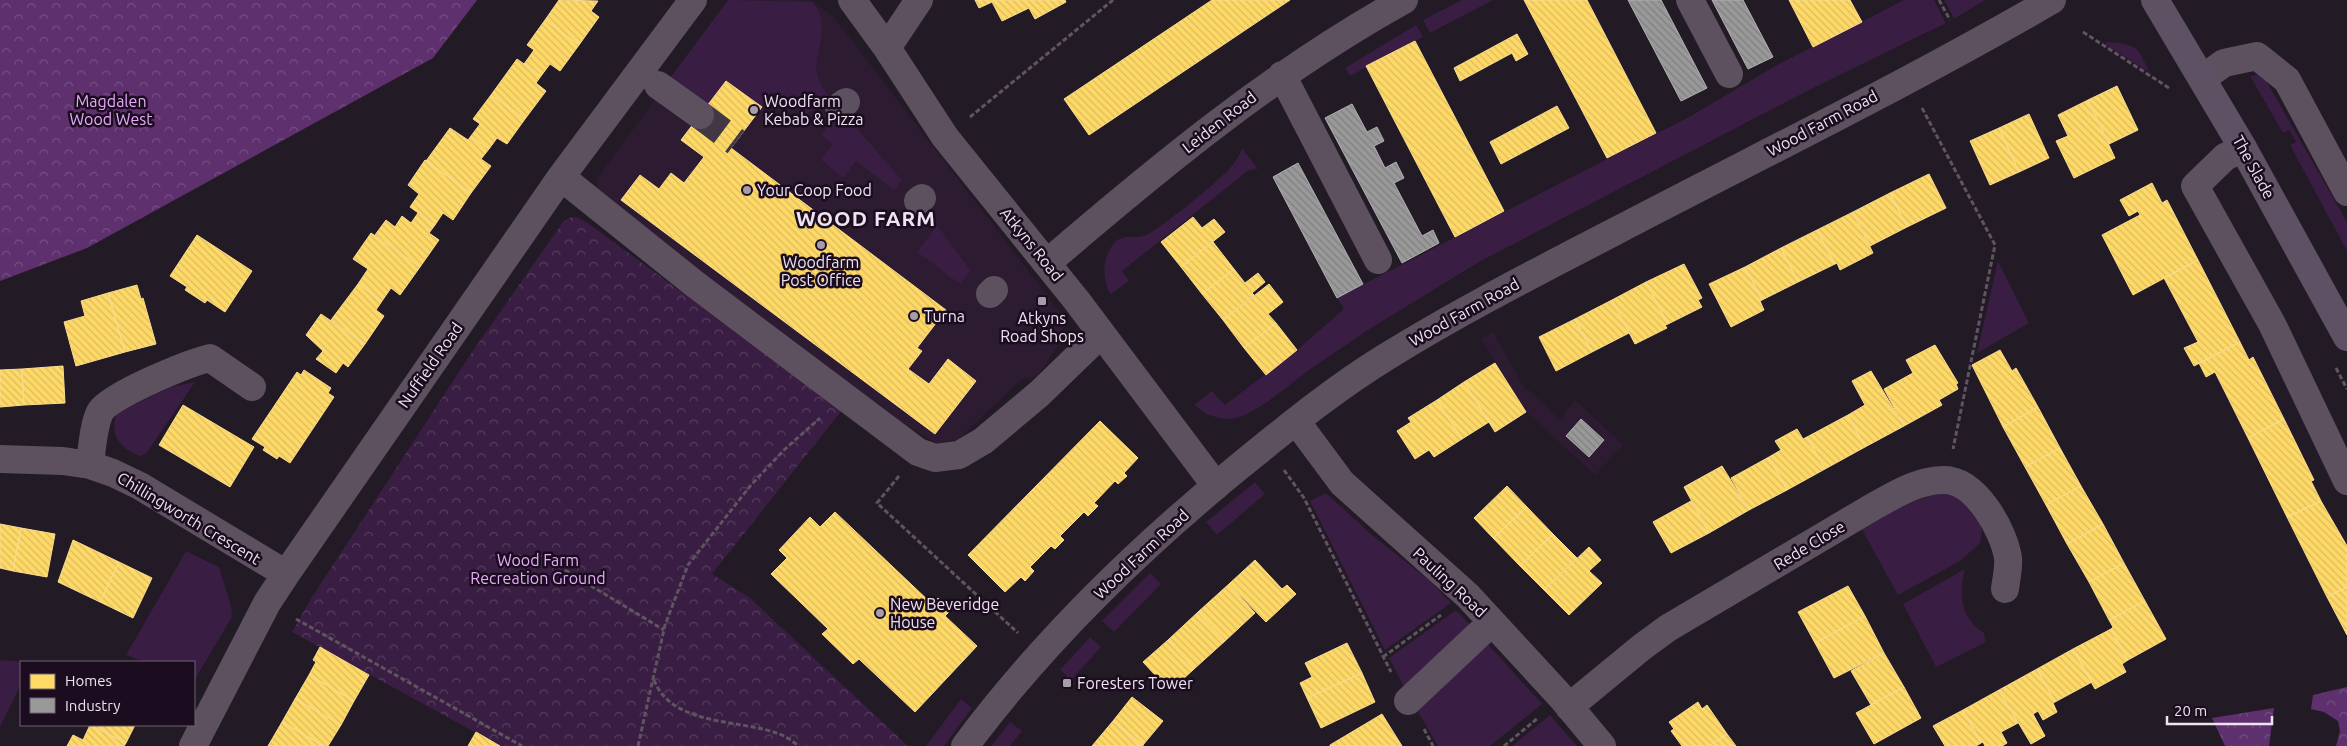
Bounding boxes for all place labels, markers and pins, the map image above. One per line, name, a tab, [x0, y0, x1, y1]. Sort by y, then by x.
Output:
place label: Woodfarm Kebab & Pizza	[764, 92, 863, 128]
marker: Woodfarm Kebab & Pizza	[748, 104, 760, 116]
place label: Your Coop Food	[757, 181, 872, 199]
marker: Your Coop Food	[741, 184, 753, 196]
marker: Woodfarm Post Office	[815, 239, 827, 251]
place label: Woodfarm Post Office	[781, 253, 861, 289]
marker: Atkyns Road Shops	[1036, 295, 1048, 307]
place label: Turna	[924, 307, 965, 325]
place label: Atkyns Road Shops	[1000, 309, 1084, 345]
marker: Turna	[908, 310, 920, 322]
place label: New Beveridge House	[890, 595, 999, 631]
marker: New Beveridge House	[874, 607, 886, 619]
place label: Foresters Tower	[1077, 674, 1193, 692]
marker: Foresters Tower	[1061, 677, 1073, 689]

